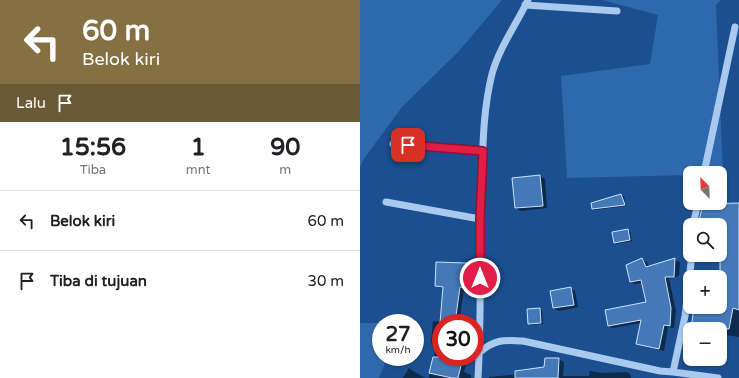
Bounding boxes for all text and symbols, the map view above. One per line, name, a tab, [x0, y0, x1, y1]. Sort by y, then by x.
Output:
text: 60 m	[82, 14, 150, 48]
icon: left	[16, 16, 68, 68]
text: Belok kiri	[82, 48, 160, 70]
icon: arrive	[54, 92, 76, 114]
text: Lalu	[16, 94, 46, 112]
pin	[391, 128, 425, 162]
text: 15:56	[60, 133, 126, 162]
text: 1	[191, 133, 206, 162]
text: 90	[270, 133, 300, 162]
icon: arrive	[397, 134, 419, 156]
text: Tiba	[80, 162, 106, 178]
text: mnt	[186, 162, 211, 178]
text: m	[279, 162, 291, 178]
north arrow	[683, 166, 727, 210]
map controls	[683, 166, 727, 366]
icon: left	[16, 210, 38, 232]
text: Belok kiri	[50, 212, 115, 230]
text: 60 m	[307, 212, 344, 230]
button: search	[683, 218, 727, 262]
position arrow	[459, 257, 501, 299]
icon: arrive	[16, 270, 38, 292]
button: +	[683, 270, 727, 314]
text: Tiba di tujuan	[50, 272, 147, 290]
text: 30 m	[307, 272, 344, 290]
speed limit sign: 30	[432, 314, 484, 366]
button: −	[683, 322, 727, 366]
text: 27	[385, 323, 411, 347]
text: km/h	[385, 344, 411, 356]

